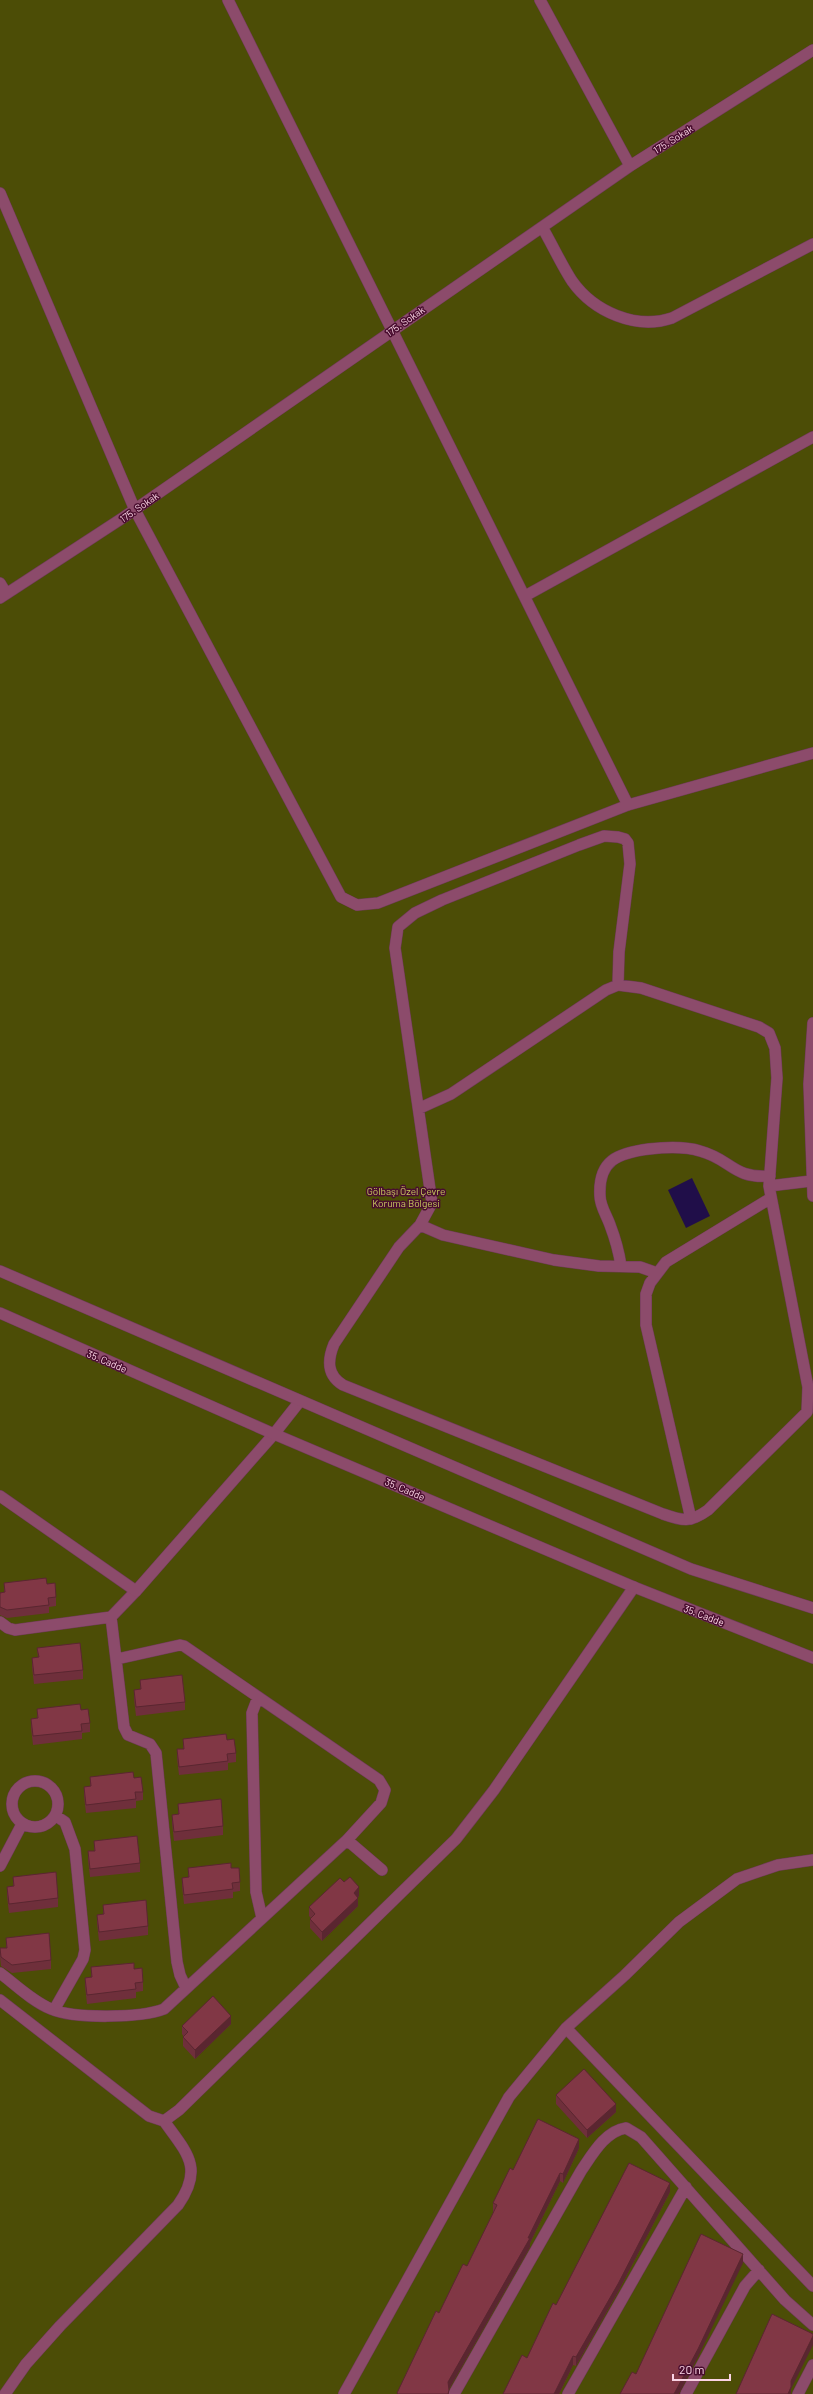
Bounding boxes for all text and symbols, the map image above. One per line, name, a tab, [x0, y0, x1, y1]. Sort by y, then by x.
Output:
street label: 175. Sokak	[651, 122, 695, 156]
street label: 175. Sokak	[383, 303, 427, 339]
street label: 175. Sokak	[117, 489, 161, 525]
park label: Gölbaşı Özel Çevre Koruma Bölgesi	[367, 1185, 445, 1209]
street label: 35. Cadde	[85, 1347, 129, 1375]
street label: 35. Cadde	[383, 1475, 427, 1503]
street label: 35. Cadde	[682, 1602, 726, 1628]
scale bar	[673, 2356, 730, 2382]
text: 20 m	[679, 2362, 705, 2376]

